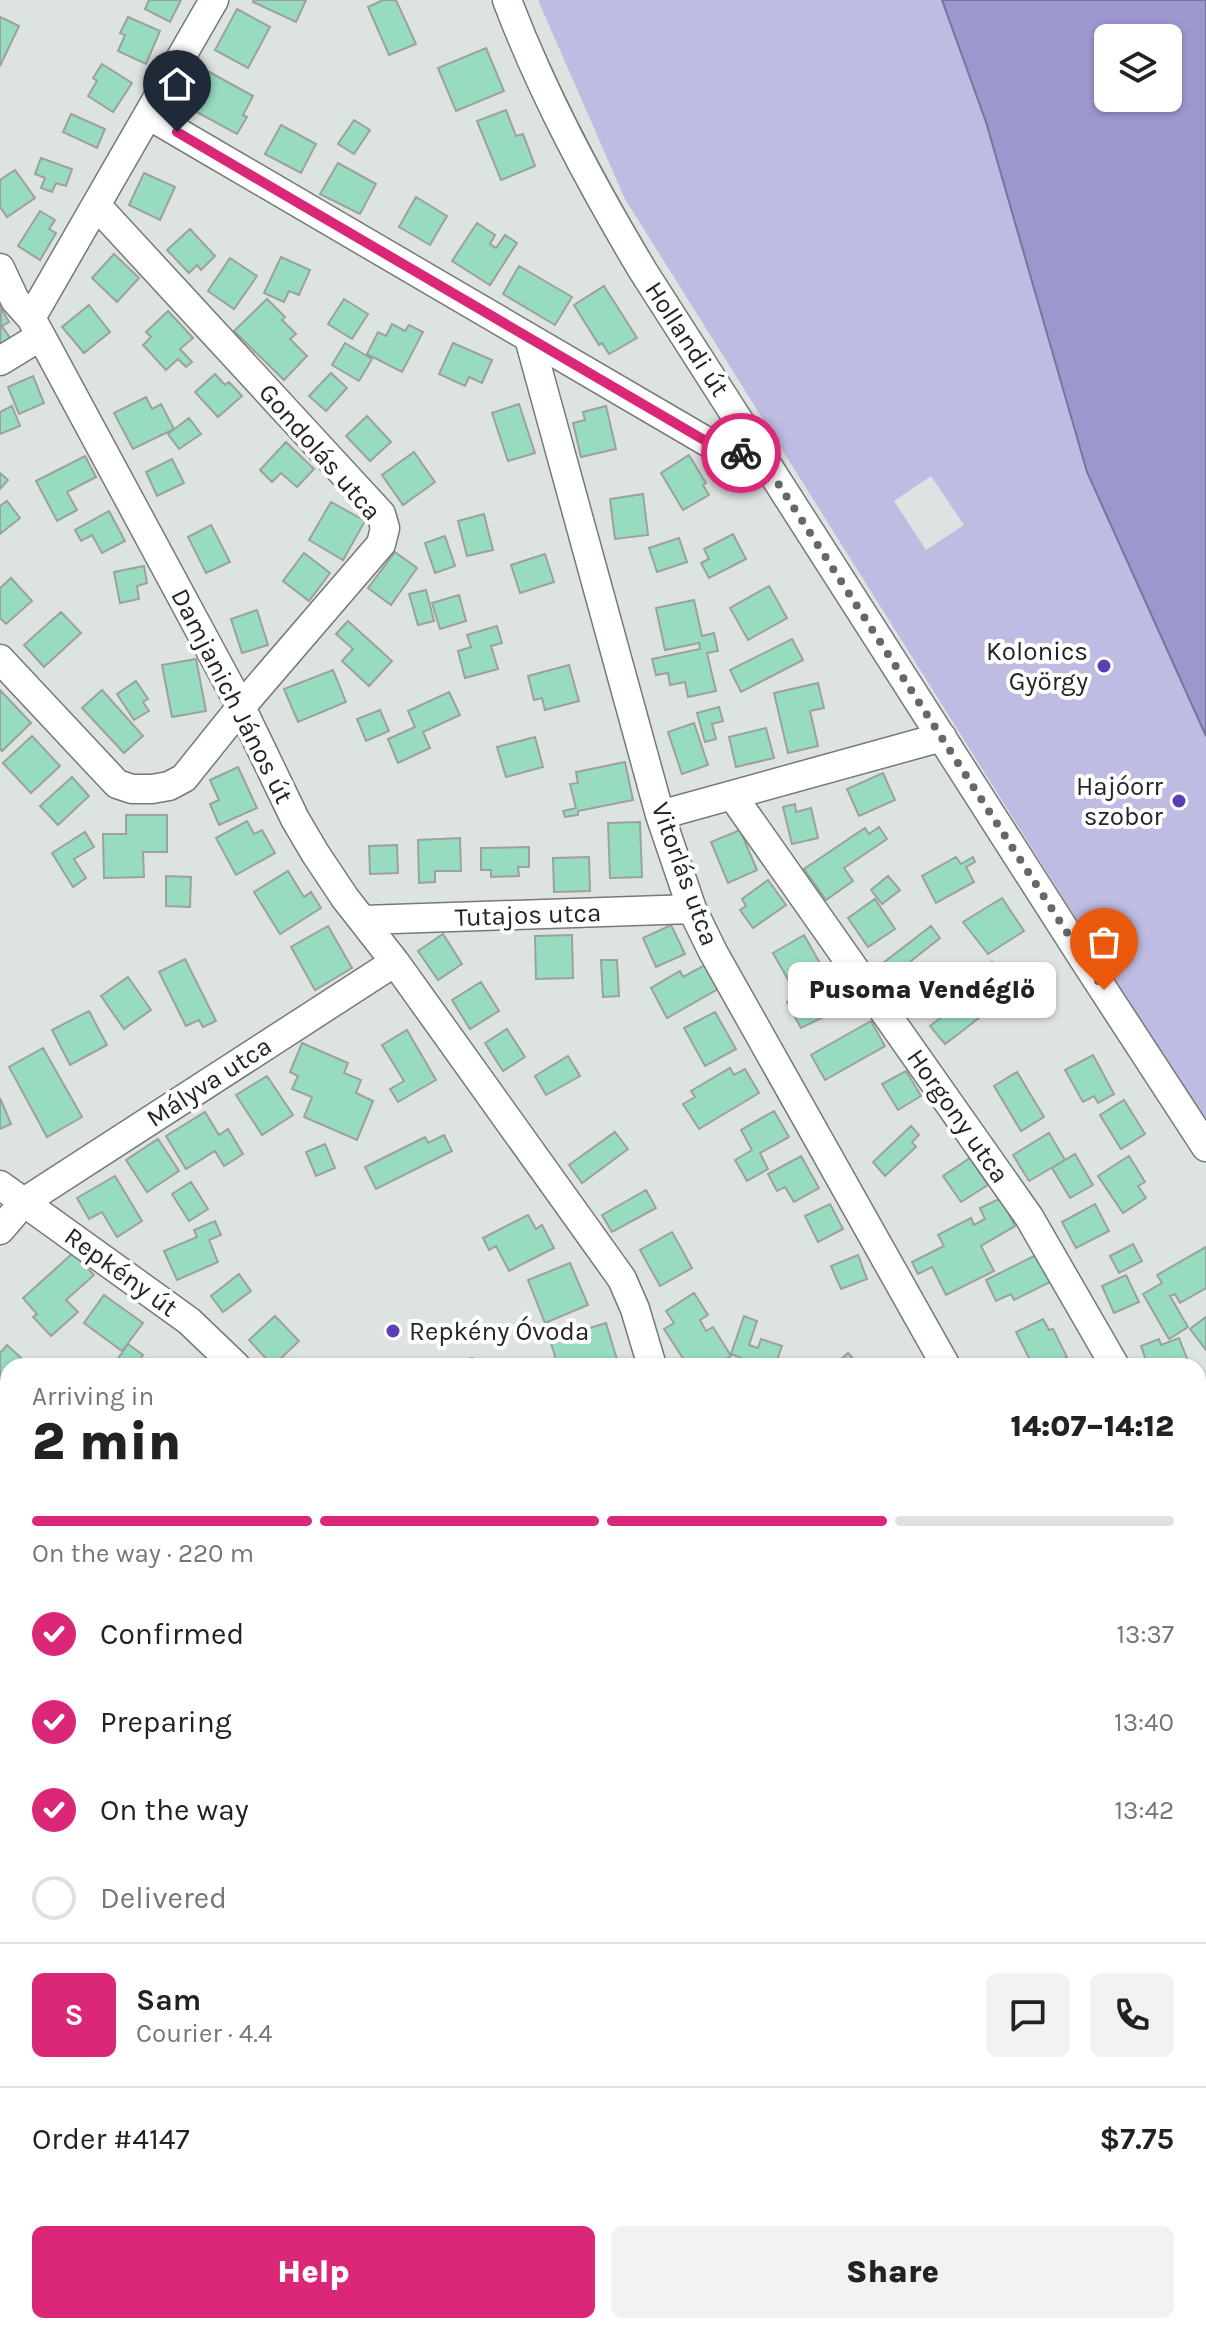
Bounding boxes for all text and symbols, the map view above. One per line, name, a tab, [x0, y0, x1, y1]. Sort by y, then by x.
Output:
map controls	[1094, 24, 1182, 112]
button: layers	[1094, 24, 1182, 112]
pin	[143, 50, 211, 132]
icon: home	[155, 62, 199, 106]
street label: Hollandi út	[638, 276, 736, 403]
street label: Gondolás utca	[252, 377, 388, 527]
courier	[701, 413, 781, 493]
icon: bike	[719, 431, 763, 475]
street label: Damjanich János út	[164, 583, 300, 809]
place label: Kolonics György	[986, 636, 1088, 697]
marker: Kolonics György	[1095, 657, 1113, 675]
place label: Hajóorr szobor	[1076, 771, 1164, 832]
marker: Hajóorr szobor	[1170, 792, 1188, 810]
street label: Vitorlás utca	[645, 798, 725, 950]
street label: Tutajos utca	[454, 897, 602, 933]
pin	[1070, 908, 1138, 990]
icon: bag	[1082, 920, 1126, 964]
callout: Pusoma Vendéglő	[788, 962, 1056, 1018]
text: Pusoma Vendéglő	[809, 974, 1035, 1005]
street label: Mályva utca	[141, 1030, 277, 1134]
street label: Horgony utca	[900, 1043, 1016, 1189]
street label: Repkény út	[59, 1221, 184, 1323]
place label: Repkény Óvoda	[409, 1315, 589, 1347]
marker: Repkény Óvoda	[384, 1322, 402, 1340]
text: Arriving in	[32, 1381, 154, 1412]
text: 14:07–14:12	[1010, 1408, 1174, 1444]
text: 2 min	[32, 1411, 181, 1472]
text: On the way · 220 m	[32, 1538, 254, 1569]
icon: check	[32, 1612, 76, 1656]
text: Confirmed	[100, 1616, 244, 1652]
text: 13:37	[1117, 1619, 1174, 1650]
icon: check	[32, 1700, 76, 1744]
text: Preparing	[100, 1704, 232, 1740]
text: 13:40	[1114, 1707, 1174, 1738]
icon: check	[32, 1788, 76, 1832]
text: On the way	[100, 1792, 249, 1828]
text: 13:42	[1114, 1795, 1174, 1826]
text: Delivered	[100, 1880, 227, 1916]
button: chat	[986, 1973, 1070, 2057]
button: phone	[1090, 1973, 1174, 2057]
text: Sam	[136, 1982, 201, 2018]
text: S	[64, 1997, 84, 2033]
text: Courier · 4.4	[136, 2018, 272, 2049]
text: Order #4147	[32, 2121, 190, 2157]
text: $7.75	[1100, 2121, 1174, 2157]
button: Help	[32, 2226, 595, 2318]
button: Share	[611, 2226, 1174, 2318]

